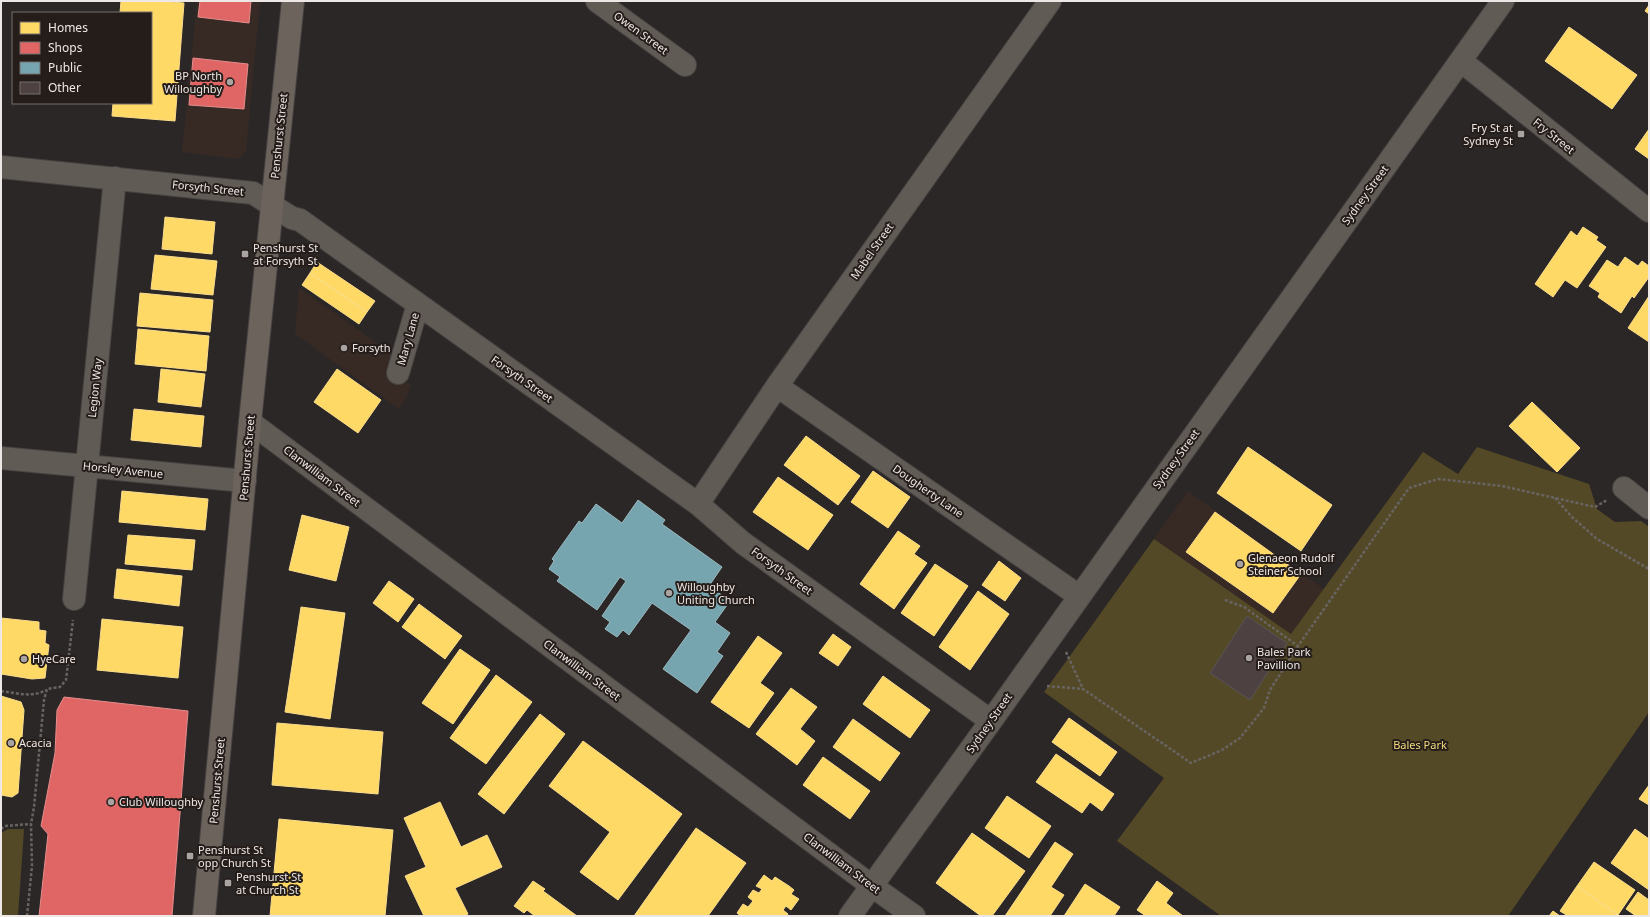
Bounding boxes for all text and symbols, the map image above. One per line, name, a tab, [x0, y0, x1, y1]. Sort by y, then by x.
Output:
street label: Owen Street	[611, 8, 672, 57]
legend	[12, 12, 152, 104]
text: Homes	[48, 19, 88, 36]
text: Shops	[48, 39, 83, 56]
text: Public	[48, 59, 82, 76]
place label: BP North Willoughby	[164, 68, 222, 96]
marker: BP North Willoughby	[225, 77, 235, 87]
text: Other	[48, 79, 81, 96]
street label: Penshurst Street	[267, 92, 290, 179]
street label: Fry Street	[1530, 114, 1578, 157]
place label: Fry St at Sydney St	[1463, 120, 1513, 148]
marker: Fry St at Sydney St	[1516, 129, 1526, 139]
street label: Sydney Street	[1338, 162, 1391, 228]
street label: Forsyth Street	[171, 176, 245, 199]
street label: Mabel Street	[847, 220, 897, 282]
place label: Penshurst St at Forsyth St	[253, 240, 318, 268]
marker: Penshurst St at Forsyth St	[240, 249, 250, 259]
street label: Mary Lane	[393, 311, 422, 367]
place label: Forsyth	[352, 340, 391, 355]
marker: Forsyth	[339, 343, 349, 353]
street label: Forsyth Street	[488, 352, 556, 405]
street label: Legion Way	[84, 357, 105, 418]
street label: Penshurst Street	[235, 415, 258, 501]
street label: Sydney Street	[1149, 426, 1202, 492]
street label: Clanwilliam Street	[281, 442, 364, 510]
street label: Horsley Avenue	[82, 458, 164, 481]
street label: Dougherty Lane	[890, 461, 967, 521]
street label: Forsyth Street	[749, 543, 816, 598]
place label: Glenaeon Rudolf Steiner School	[1248, 550, 1335, 578]
marker: Glenaeon Rudolf Steiner School	[1235, 559, 1245, 569]
place label: Willoughby Uniting Church	[677, 579, 755, 607]
marker: Willoughby Uniting Church	[664, 588, 674, 598]
street label: Clanwilliam Street	[541, 636, 624, 704]
place label: Bales Park Pavillion	[1257, 644, 1311, 672]
place label: HyeCare	[32, 651, 76, 666]
marker: Bales Park Pavillion	[1244, 653, 1254, 663]
marker: HyeCare	[19, 654, 29, 664]
street label: Sydney Street	[962, 690, 1015, 756]
place label: Acacia	[19, 735, 52, 750]
park label: Bales Park	[1393, 737, 1447, 752]
marker: Acacia	[6, 738, 16, 748]
street label: Penshurst Street	[205, 738, 228, 824]
place label: Club Willoughby	[119, 794, 204, 809]
marker: Club Willoughby	[106, 797, 116, 807]
street label: Clanwilliam Street	[801, 829, 884, 897]
place label: Penshurst St opp Church St	[198, 842, 271, 870]
marker: Penshurst St opp Church St	[185, 851, 195, 861]
place label: Penshurst St at Church St	[236, 869, 301, 897]
marker: Penshurst St at Church St	[223, 878, 233, 888]

